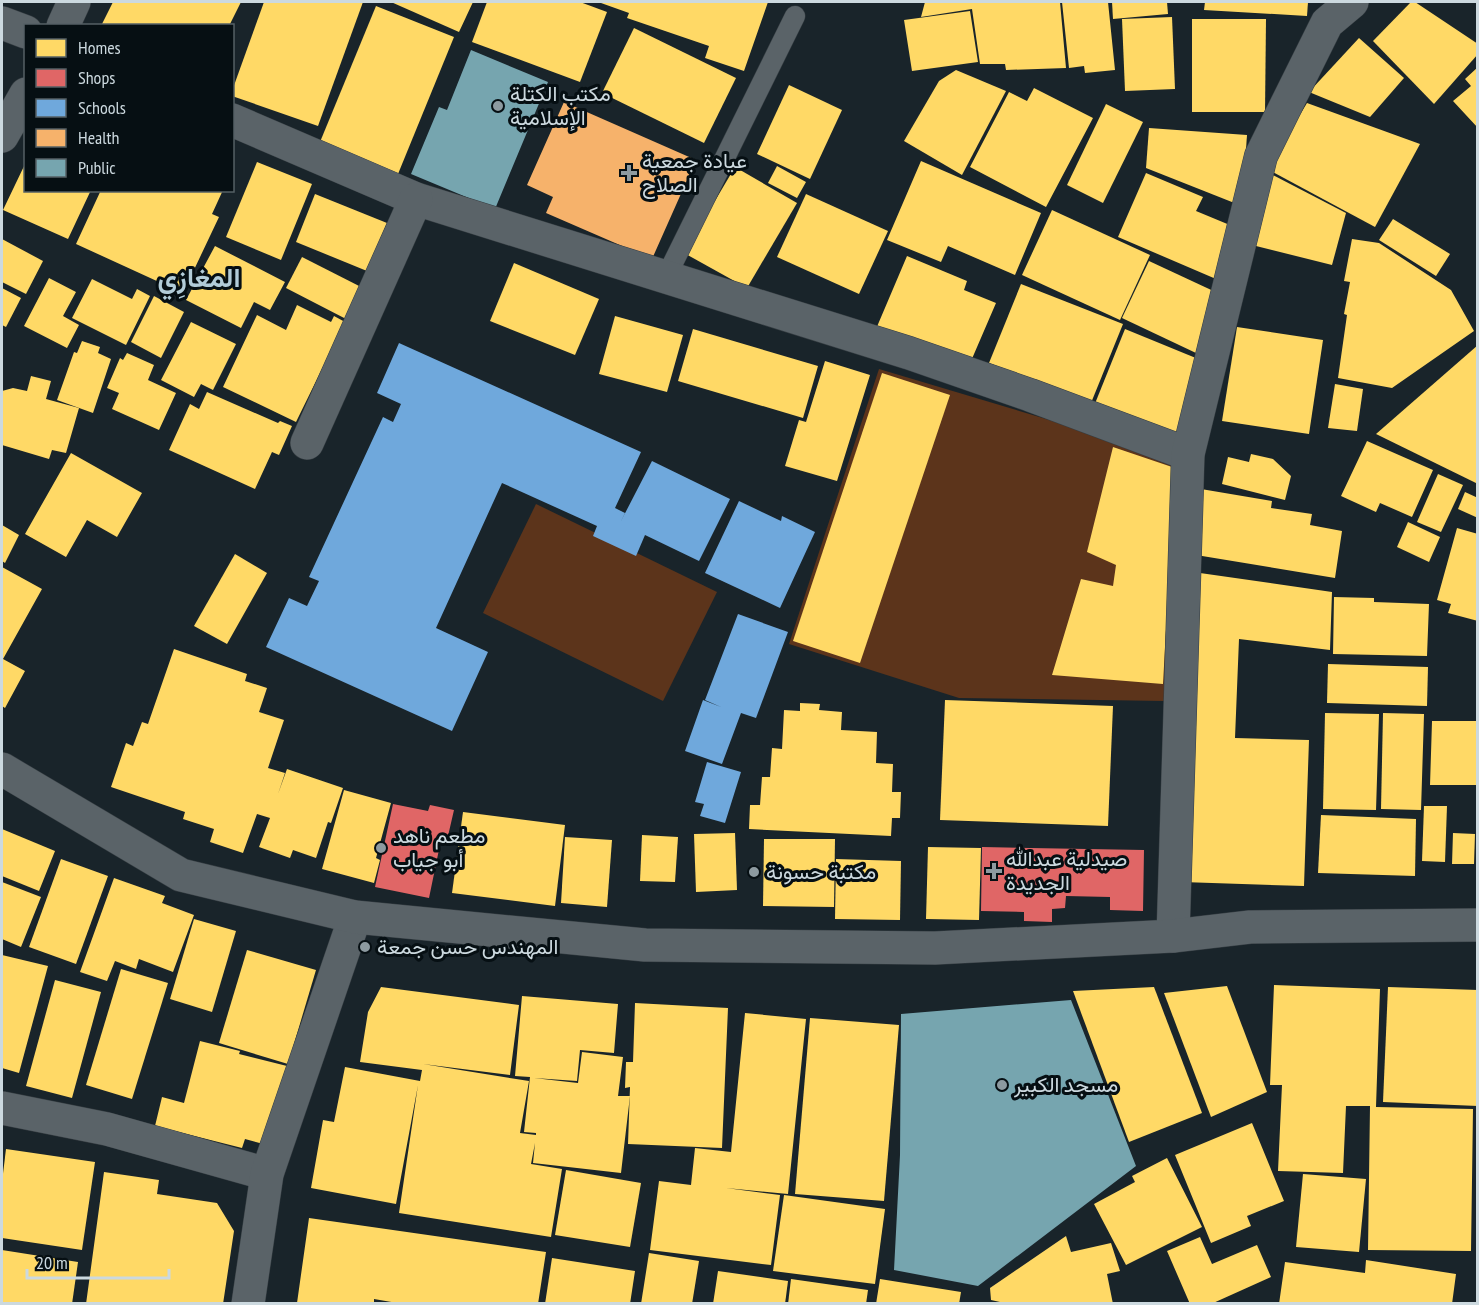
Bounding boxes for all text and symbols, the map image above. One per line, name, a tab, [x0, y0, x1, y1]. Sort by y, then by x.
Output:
legend	[24, 24, 234, 192]
text: Homes	[78, 36, 121, 59]
text: Shops	[78, 66, 115, 89]
place label: مكتب الكتلة الإسلامية	[510, 80, 611, 132]
text: Schools	[78, 96, 126, 119]
marker: مكتب الكتلة الإسلامية	[491, 99, 505, 113]
text: Health	[78, 126, 119, 149]
place label: عيادة جمعية الصلاح	[642, 147, 747, 199]
text: Public	[78, 156, 116, 179]
marker: عيادة جمعية الصلاح	[620, 164, 638, 182]
district label: المغازِي	[158, 260, 240, 300]
place label: مطعم ناهد أبو جياب	[393, 822, 485, 873]
marker: مطعم ناهد أبو جياب	[374, 841, 388, 855]
place label: صيدلية عبدالله الجديدة	[1006, 845, 1127, 896]
place label: مكتبة حسونة	[766, 858, 876, 885]
marker: صيدلية عبدالله الجديدة	[987, 864, 1001, 878]
marker: مكتبة حسونة	[747, 865, 761, 879]
place label: المهندس حسن جمعة	[377, 933, 558, 960]
marker: المهندس حسن جمعة	[358, 940, 372, 954]
place label: مسجد الكبير	[1013, 1071, 1118, 1098]
marker: مسجد الكبير	[995, 1078, 1009, 1092]
scale bar	[27, 1242, 170, 1280]
text: 20 m	[36, 1251, 68, 1274]

